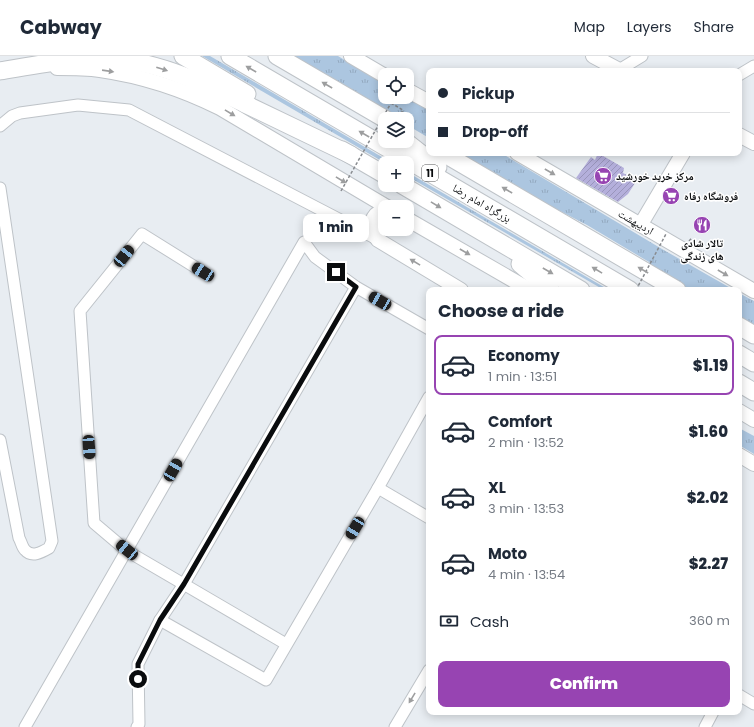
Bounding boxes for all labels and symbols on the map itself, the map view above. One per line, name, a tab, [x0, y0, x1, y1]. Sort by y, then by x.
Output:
one-way arrow	[245, 65, 257, 72]
one-way arrow	[157, 66, 169, 72]
one-way arrow	[101, 68, 114, 74]
one-way arrow	[321, 82, 333, 89]
one-way arrow	[224, 110, 236, 117]
one-way arrow	[358, 130, 370, 137]
road number: 11	[422, 165, 438, 181]
supermarket icon: مرکز خرید خورشید	[593, 166, 613, 186]
place label: مرکز خرید خورشید	[616, 168, 694, 184]
one-way arrow	[545, 169, 556, 176]
one-way arrow	[336, 176, 346, 184]
street label: بزرگراه امام رضا	[450, 180, 514, 226]
supermarket icon: فروشگاه رفاه	[661, 186, 681, 206]
one-way arrow	[501, 187, 513, 194]
place label: فروشگاه رفاه	[684, 188, 739, 204]
one-way arrow	[430, 201, 442, 208]
street label: اردیبهشت	[615, 205, 657, 239]
callout: 1 min	[303, 214, 369, 242]
restaurant icon: تالار شادی های زندگی	[692, 215, 712, 235]
place label: تالار شادی های زندگی	[680, 235, 724, 264]
car	[112, 243, 136, 269]
one-way arrow	[459, 249, 471, 256]
one-way arrow	[409, 259, 421, 266]
car	[190, 261, 216, 283]
route end	[327, 263, 345, 281]
one-way arrow	[542, 267, 554, 274]
one-way arrow	[591, 267, 603, 274]
one-way arrow	[637, 267, 649, 274]
one-way arrow	[717, 270, 729, 277]
car	[367, 290, 393, 312]
car	[82, 435, 96, 459]
car	[162, 457, 184, 483]
car	[344, 515, 366, 541]
car	[114, 538, 140, 562]
route start	[129, 670, 147, 688]
one-way arrow	[408, 693, 416, 703]

